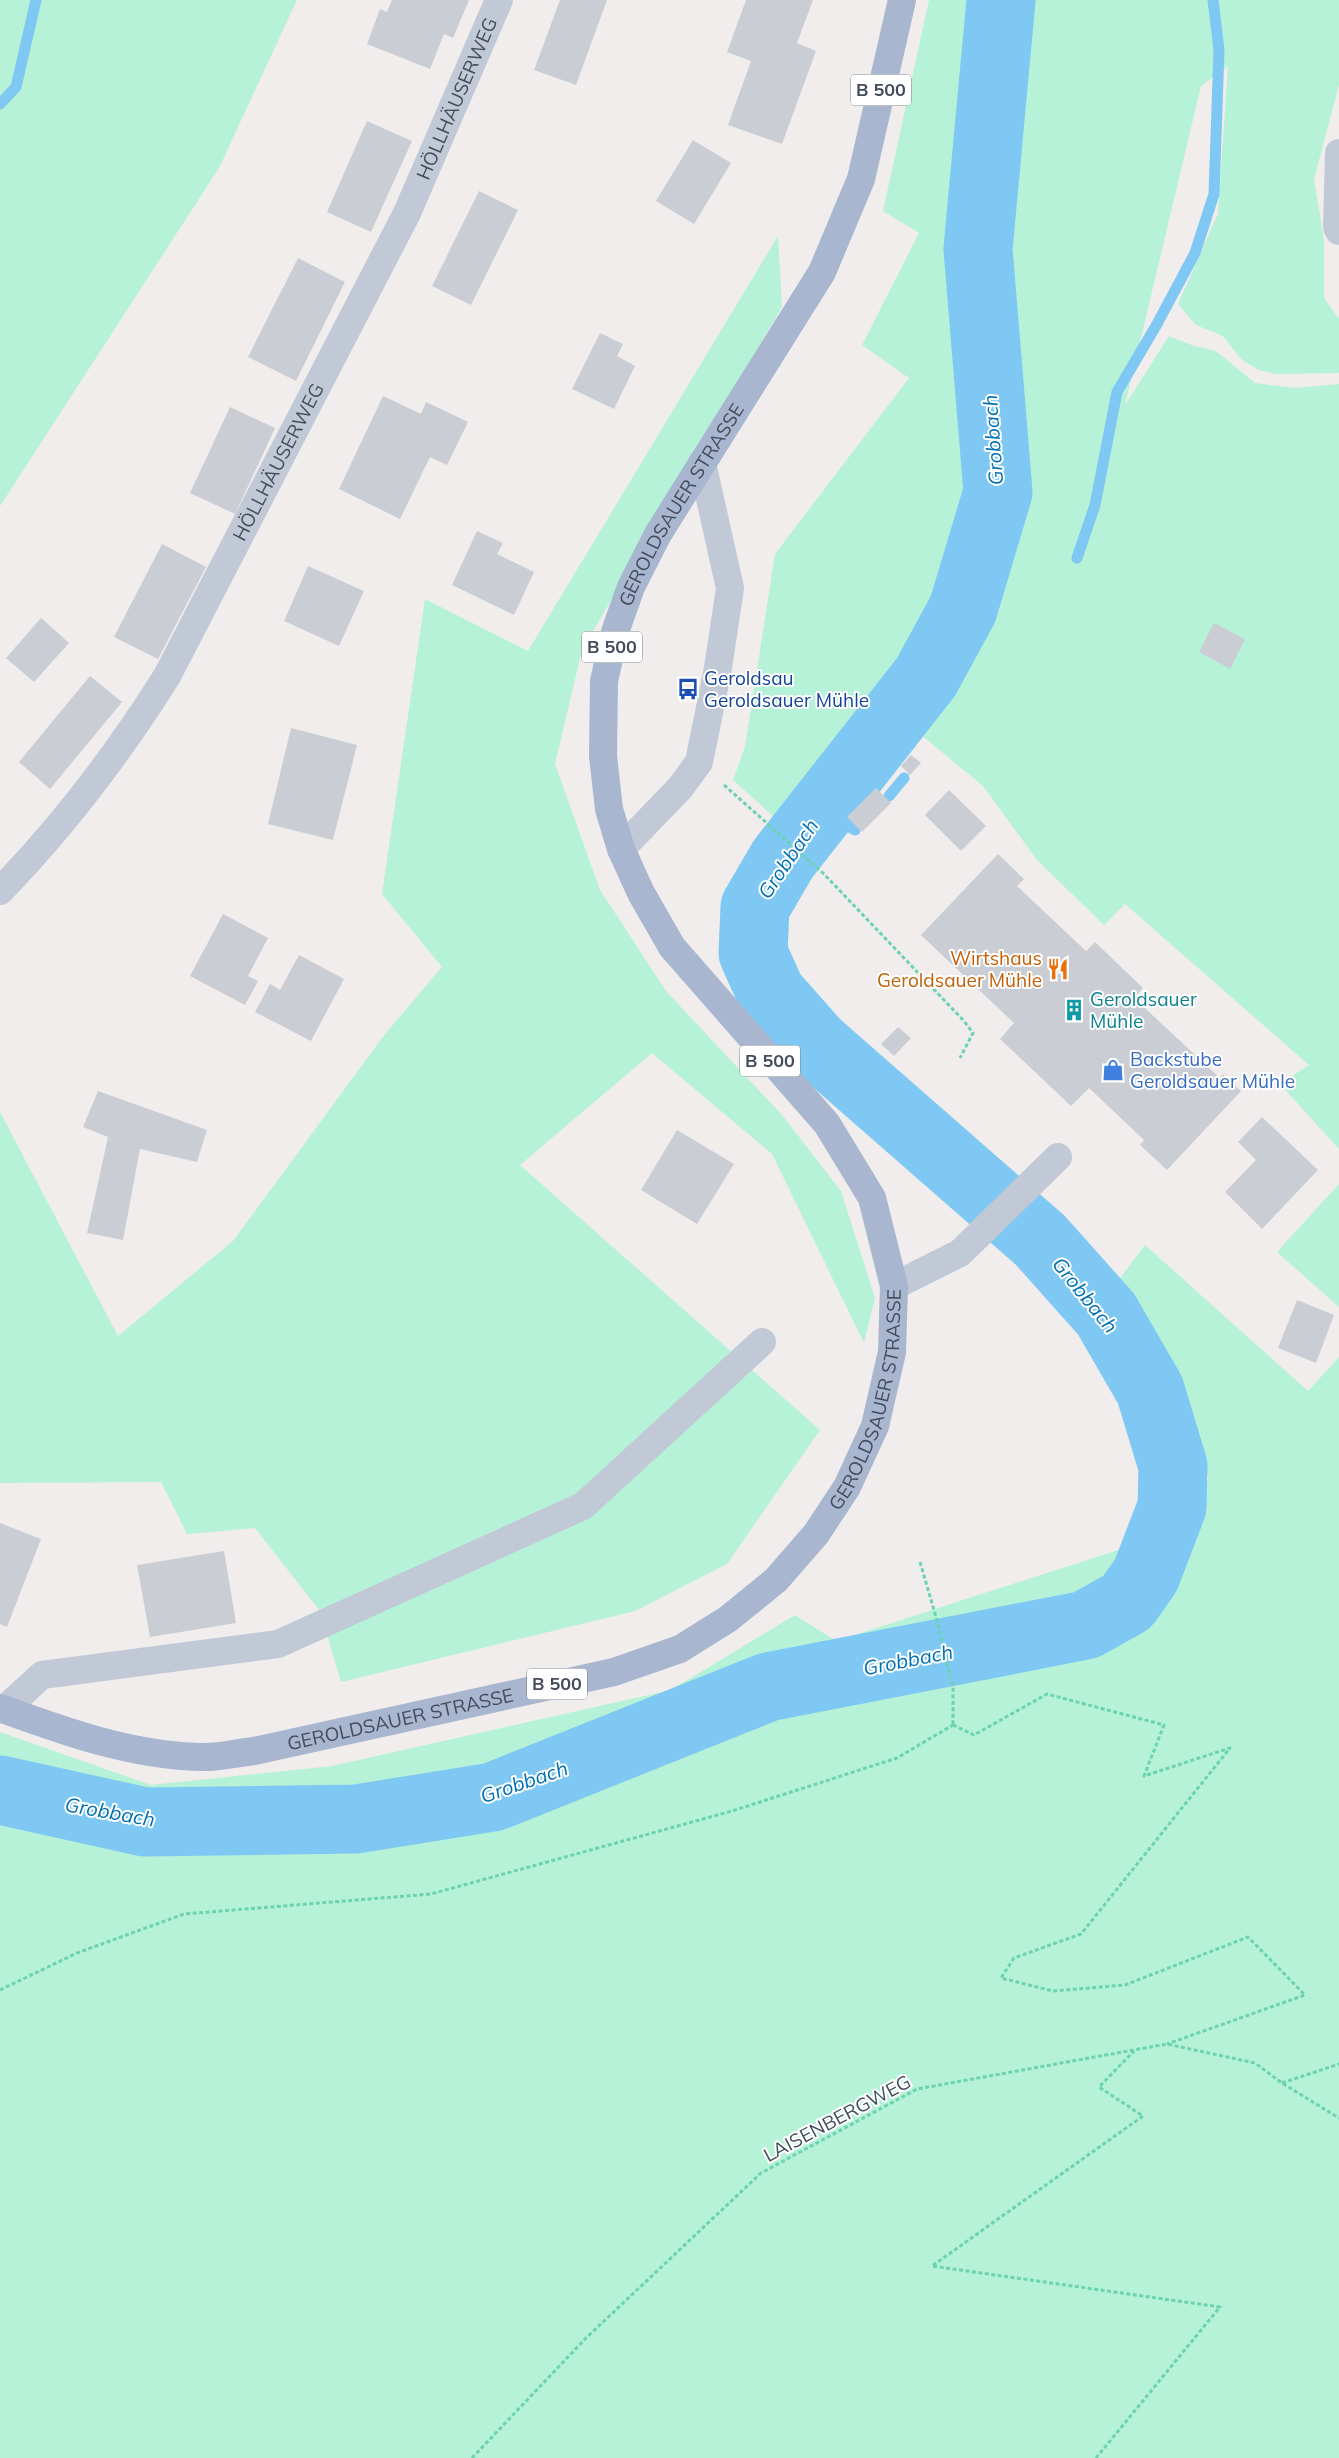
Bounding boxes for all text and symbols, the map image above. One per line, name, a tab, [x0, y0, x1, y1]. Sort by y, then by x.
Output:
street label: HÖLLHÄUSERWEG	[411, 14, 502, 183]
road number: B 500	[851, 74, 911, 106]
street label: HÖLLHÄUSERWEG	[227, 379, 329, 545]
water label: Grobbach	[977, 394, 1008, 486]
street label: GEROLDSAUER STRASSE	[613, 399, 749, 609]
road number: B 500	[582, 632, 642, 662]
place label: Geroldsau Geroldsauer Mühle	[704, 666, 869, 712]
bus stop icon: Geroldsau Geroldsauer Mühle	[675, 676, 701, 702]
water label: Grobbach	[752, 814, 823, 903]
place label: Wirtshaus Geroldsauer Mühle	[877, 946, 1042, 992]
restaurant icon: Wirtshaus Geroldsauer Mühle	[1045, 956, 1071, 982]
place label: Geroldsauer Mühle	[1090, 987, 1197, 1033]
building icon: Geroldsauer Mühle	[1061, 997, 1087, 1023]
road number: B 500	[740, 1046, 800, 1076]
place label: Backstube Geroldsauer Mühle	[1130, 1047, 1295, 1093]
shop icon: Backstube Geroldsauer Mühle	[1100, 1057, 1126, 1083]
water label: Grobbach	[1047, 1252, 1124, 1338]
street label: GEROLDSAUER STRASSE	[823, 1289, 906, 1514]
water label: Grobbach	[861, 1639, 955, 1680]
road number: B 500	[527, 1668, 587, 1700]
street label: GEROLDSAUER STRASSE	[285, 1682, 516, 1755]
water label: Grobbach	[477, 1755, 571, 1808]
water label: Grobbach	[63, 1791, 157, 1832]
street label: LAISENBERGWEG	[759, 2069, 915, 2167]

